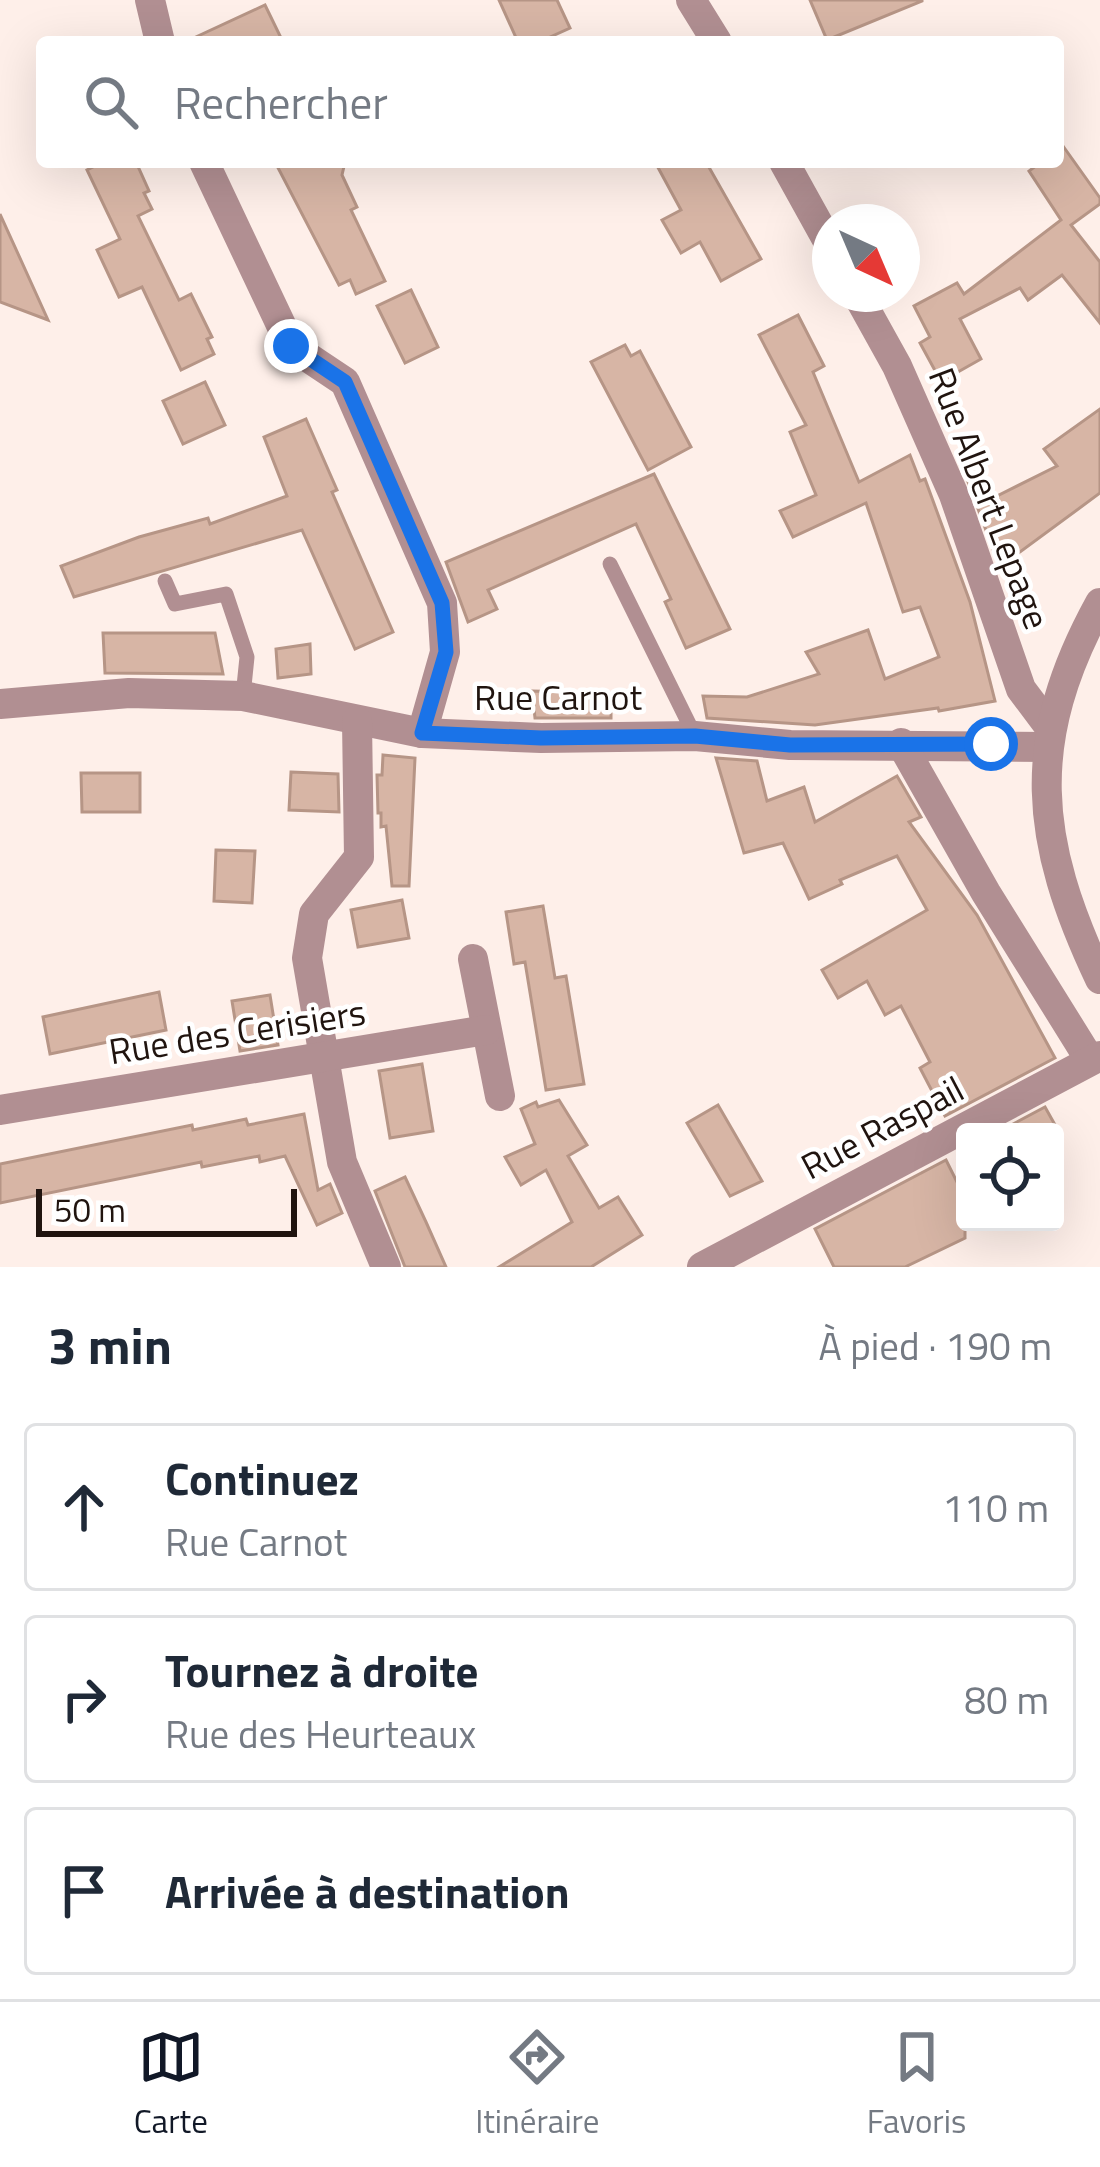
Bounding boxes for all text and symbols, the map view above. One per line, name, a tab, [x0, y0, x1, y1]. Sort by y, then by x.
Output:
search box	[36, 36, 1064, 168]
text: Rechercher	[174, 68, 388, 136]
icon: search	[78, 69, 144, 135]
north arrow	[812, 204, 920, 312]
route end	[264, 319, 318, 373]
street label: Rue Albert Lepage	[915, 359, 1065, 637]
street label: Rue Carnot	[474, 669, 642, 724]
route start	[964, 717, 1018, 771]
street label: Rue des Cerisiers	[105, 984, 369, 1078]
street label: Rue Raspail	[791, 1061, 973, 1193]
map controls	[956, 1123, 1064, 1231]
button: locate	[956, 1123, 1064, 1231]
scale bar	[36, 1183, 297, 1236]
text: 50 m	[54, 1185, 126, 1235]
text: 3 min	[48, 1306, 172, 1384]
text: À pied · 190 m	[818, 1316, 1052, 1375]
text: Continuez	[165, 1444, 359, 1512]
icon: ahead	[51, 1474, 117, 1540]
text: 110 m	[942, 1478, 1049, 1537]
text: Rue Carnot	[165, 1512, 347, 1571]
text: Tournez à droite	[165, 1636, 479, 1704]
icon: right	[51, 1666, 117, 1732]
text: 80 m	[964, 1670, 1049, 1729]
text: Rue des Heurteaux	[165, 1704, 476, 1763]
text: Arrivée à destination	[165, 1857, 570, 1925]
icon: arrive	[51, 1858, 117, 1924]
tab: Carte	[134, 2024, 208, 2146]
tab: Itinéraire	[475, 2024, 599, 2146]
tab: Favoris	[867, 2024, 966, 2146]

